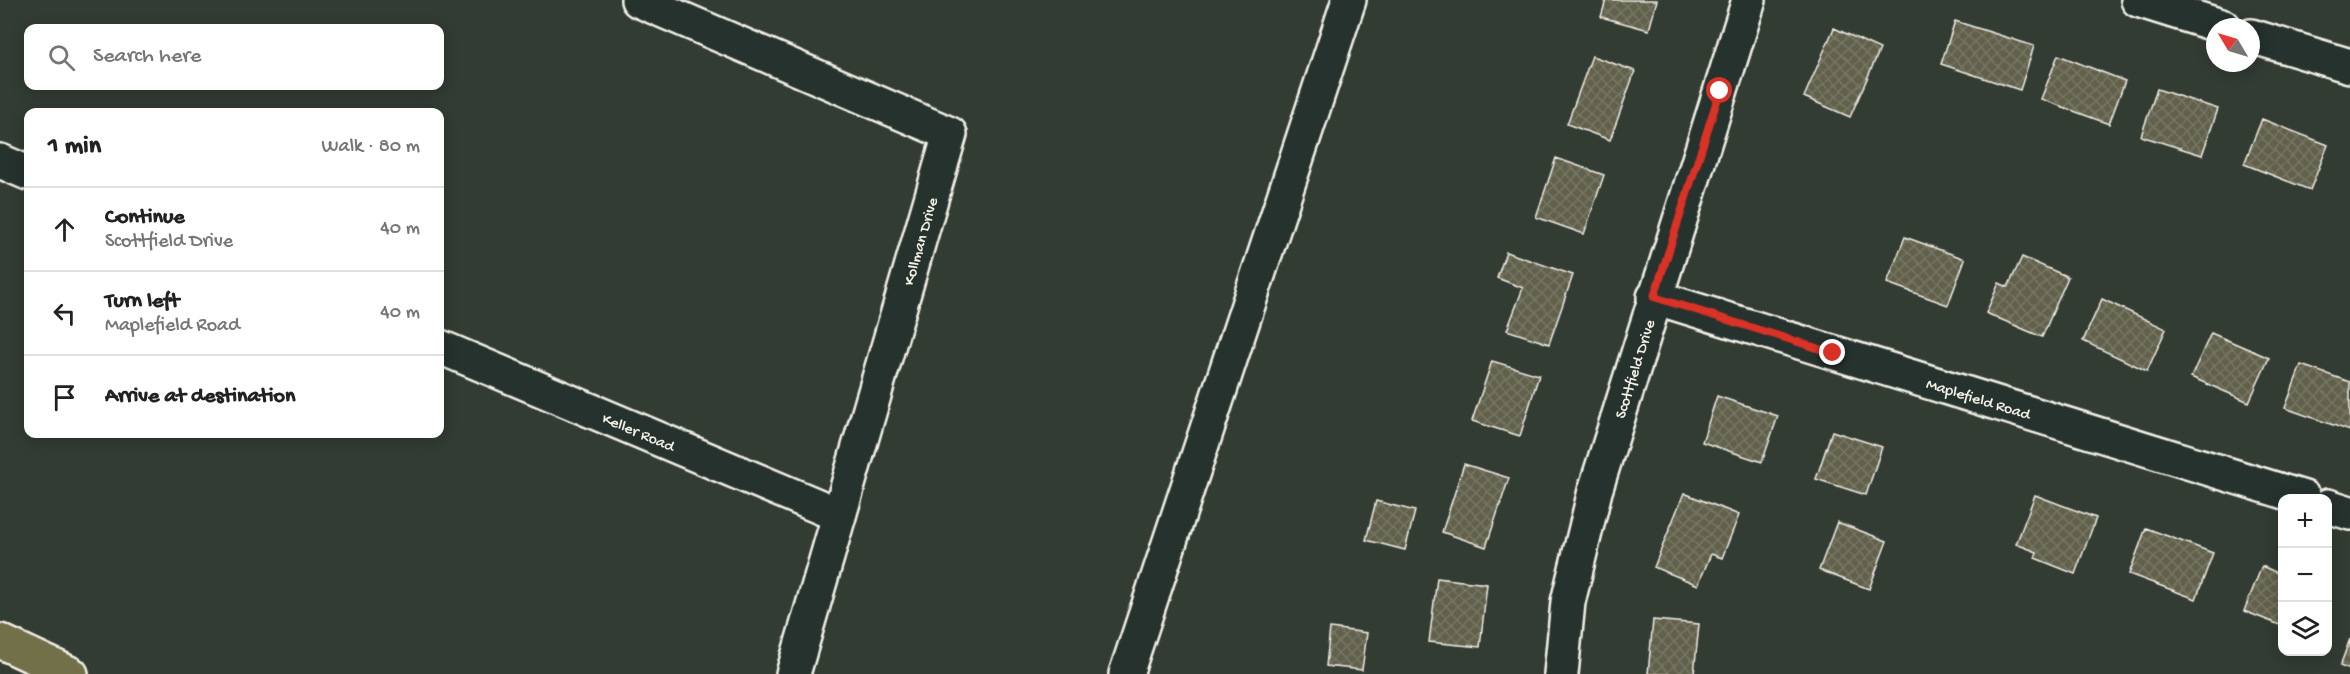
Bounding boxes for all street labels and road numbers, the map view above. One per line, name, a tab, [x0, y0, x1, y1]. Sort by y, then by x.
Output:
street label: Kollman Drive	[901, 195, 944, 288]
street label: Scottfield Drive	[1612, 317, 1661, 421]
street label: Maplefield Road	[1923, 376, 2034, 426]
street label: Keller Road	[599, 410, 678, 458]

